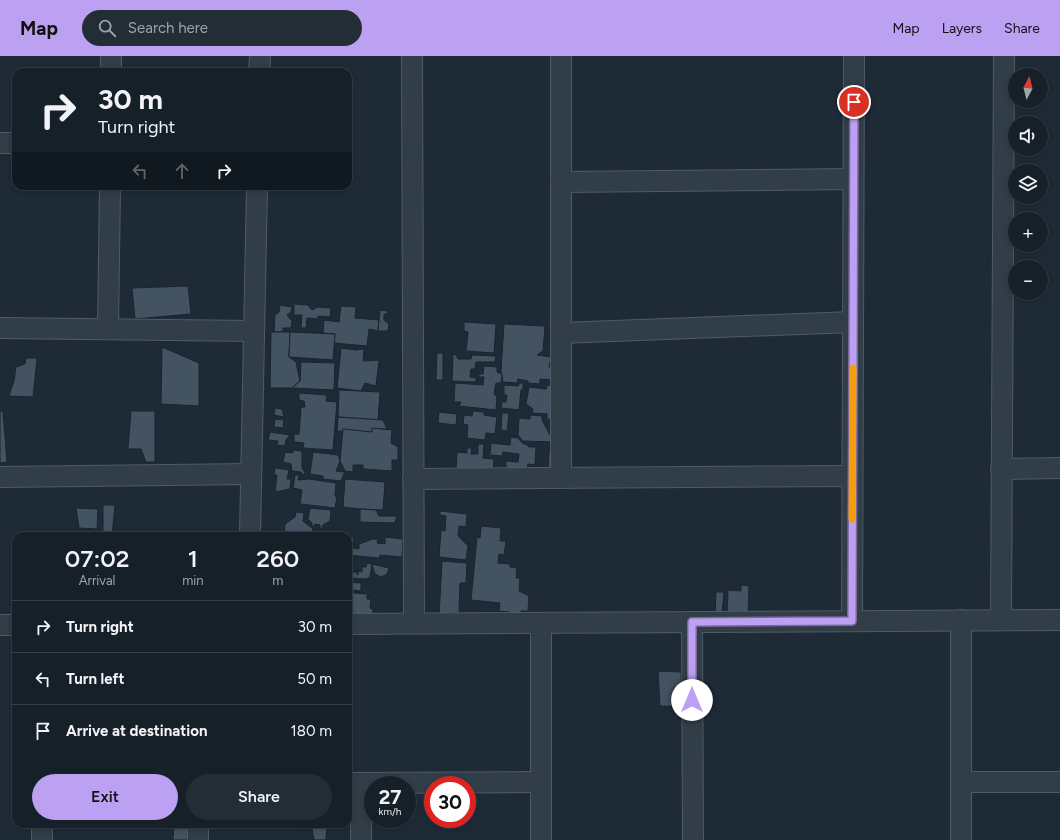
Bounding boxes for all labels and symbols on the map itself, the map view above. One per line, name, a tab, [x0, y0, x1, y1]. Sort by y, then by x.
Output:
north arrow	[1008, 68, 1048, 108]
pin	[837, 85, 871, 119]
position arrow	[671, 679, 713, 721]
speed limit sign: 30	[424, 776, 476, 828]

